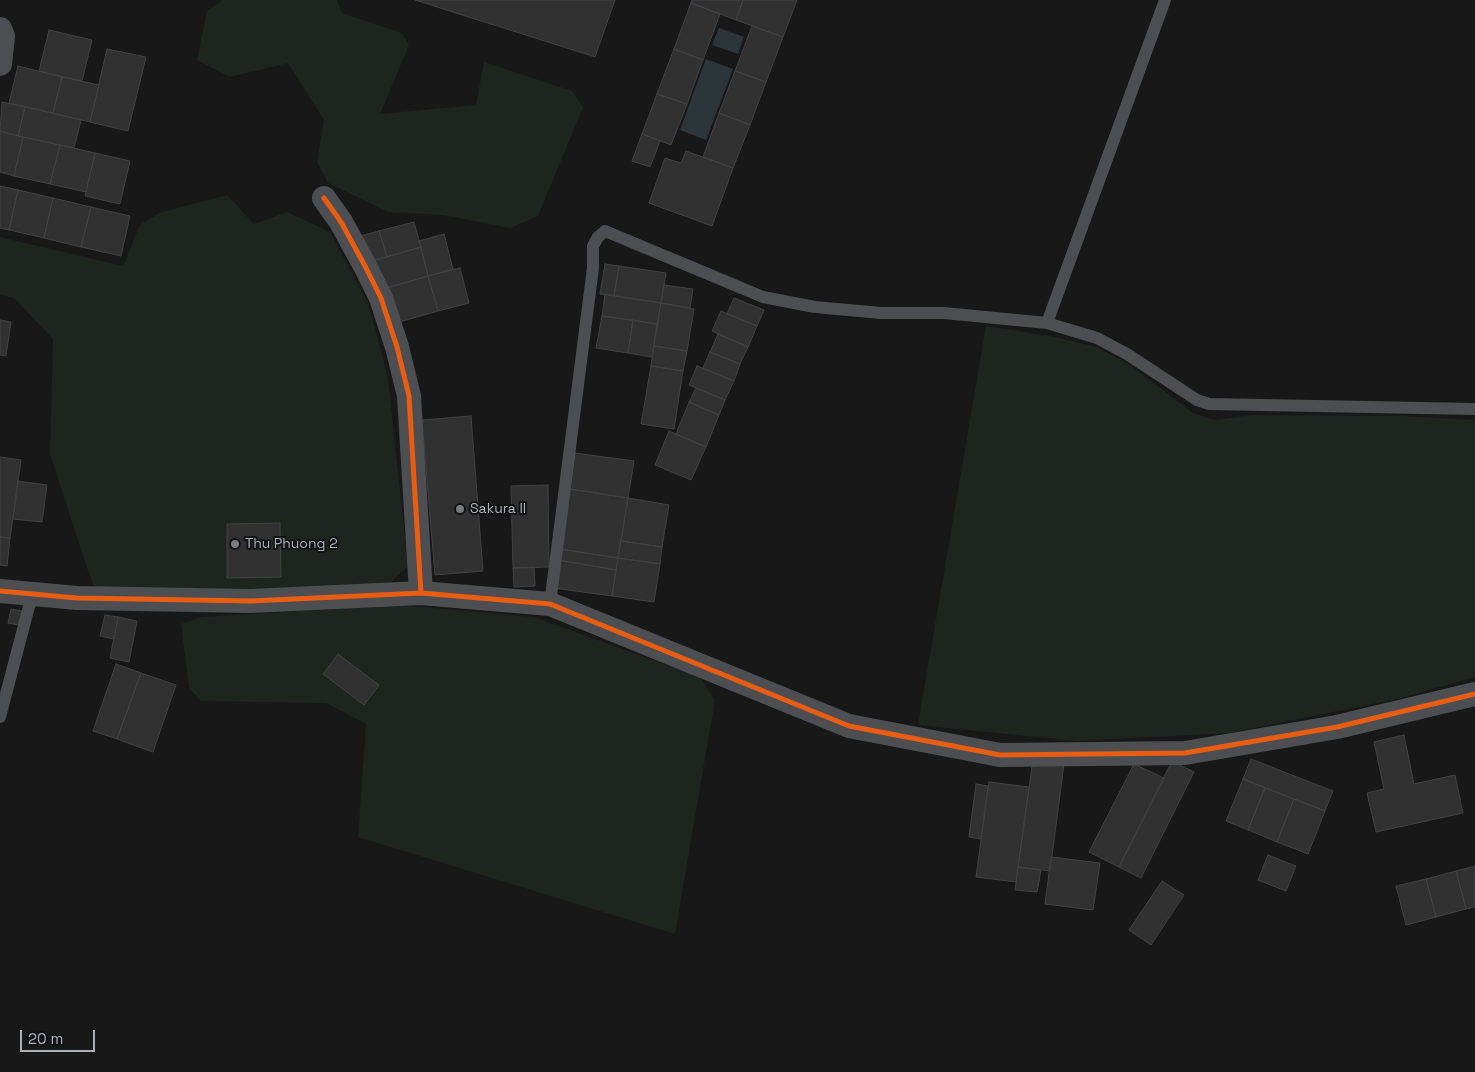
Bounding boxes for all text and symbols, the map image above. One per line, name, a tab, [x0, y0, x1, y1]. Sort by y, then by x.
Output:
place label: Sakura II	[470, 501, 526, 517]
marker: Sakura II	[454, 503, 466, 515]
place label: Thu Phuong 2	[245, 536, 338, 552]
marker: Thu Phuong 2	[229, 538, 241, 550]
scale bar	[22, 1020, 98, 1052]
text: 20 m	[28, 1029, 63, 1048]

